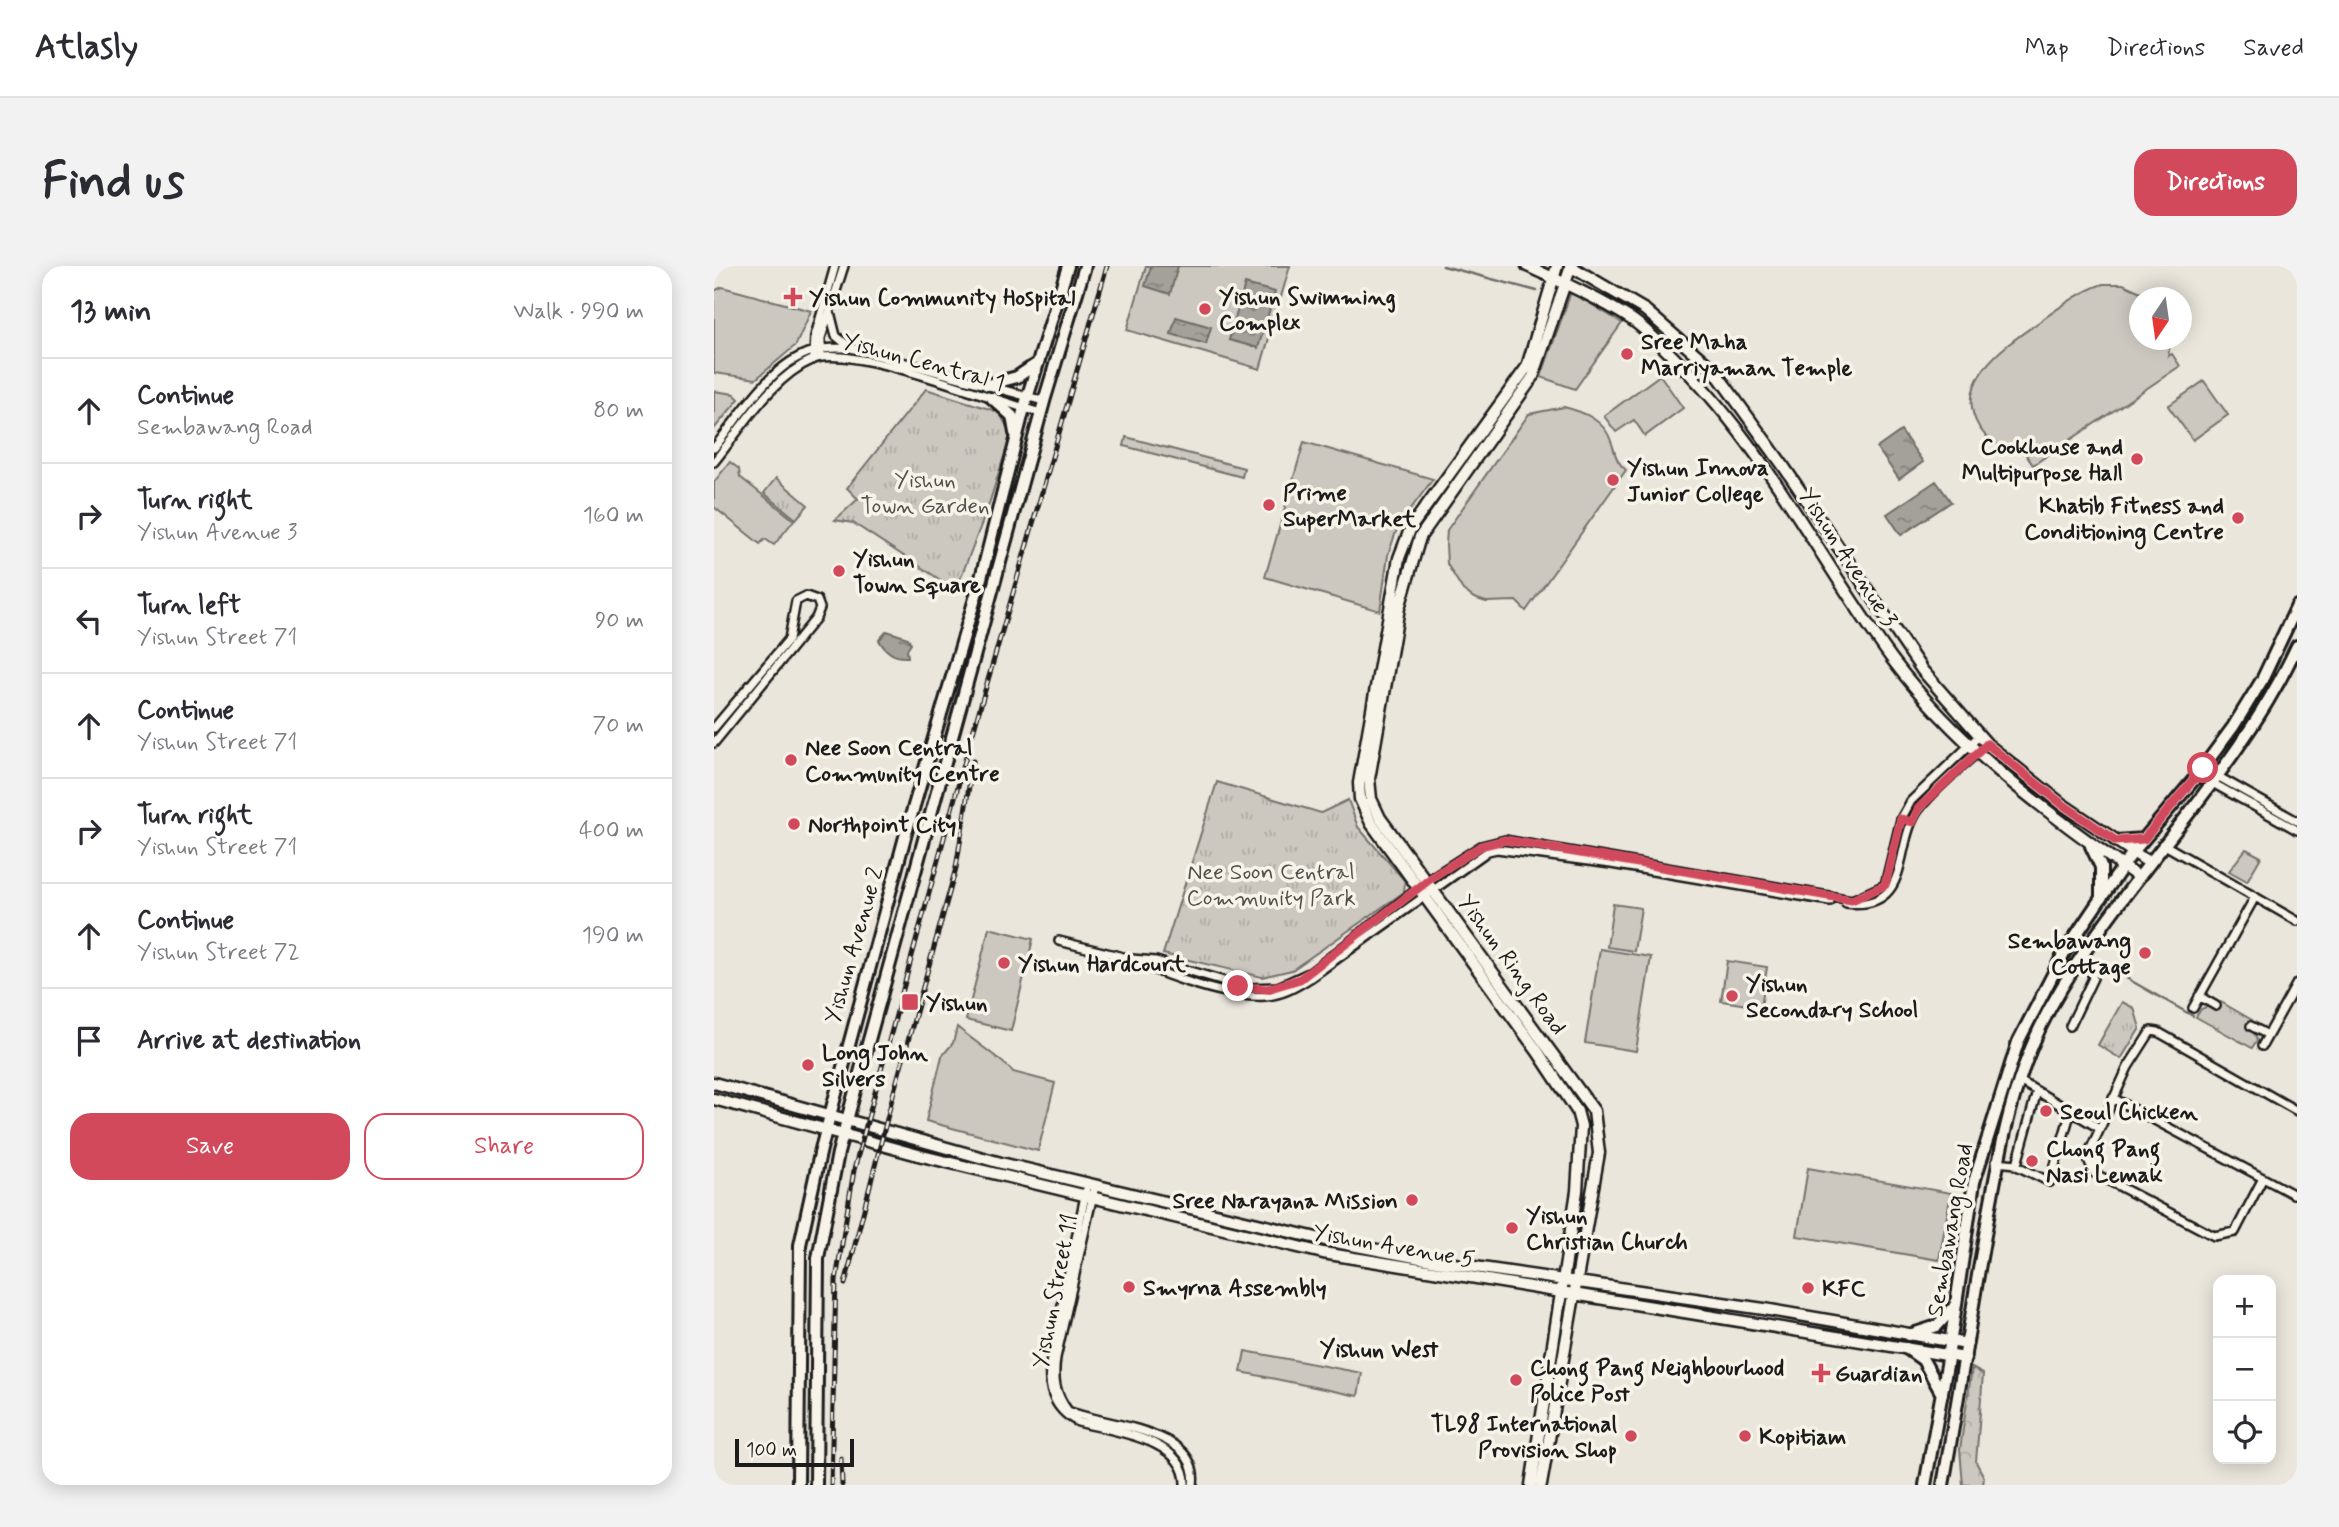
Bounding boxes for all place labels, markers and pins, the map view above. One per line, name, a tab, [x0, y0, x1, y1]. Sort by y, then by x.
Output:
place label: Yishun Swimming Complex	[1219, 283, 1396, 339]
place label: Yishun Community Hospital	[809, 284, 1076, 314]
marker: Yishun Community Hospital	[783, 287, 803, 307]
marker: Yishun Swimming Complex	[1197, 301, 1213, 317]
place label: Sree Maha Marriyaman Temple	[1641, 328, 1852, 384]
marker: Sree Maha Marriyaman Temple	[1619, 346, 1635, 362]
place label: Cookhouse and Multipurpose Hall	[1962, 433, 2123, 489]
marker: Cookhouse and Multipurpose Hall	[2129, 451, 2145, 467]
place label: Yishun Innova Junior College	[1627, 454, 1769, 510]
marker: Yishun Innova Junior College	[1605, 472, 1621, 488]
place label: Prime SuperMarket	[1283, 479, 1417, 535]
place label: Khatib Fitness and Conditioning Centre	[2024, 492, 2224, 550]
marker: Prime SuperMarket	[1261, 497, 1277, 513]
marker: Khatib Fitness and Conditioning Centre	[2230, 510, 2246, 526]
place label: Yishun Town Square	[853, 545, 981, 601]
marker: Yishun Town Square	[831, 563, 847, 579]
place label: Nee Soon Central Community Centre	[805, 734, 1000, 790]
marker: Nee Soon Central Community Centre	[783, 752, 799, 768]
place label: Northpoint City	[808, 811, 956, 841]
marker: Northpoint City	[786, 816, 802, 832]
place label: Sembawang Cottage	[2008, 927, 2131, 983]
marker: Sembawang Cottage	[2137, 945, 2153, 961]
place label: Yishun Hardcourt	[1018, 950, 1186, 980]
marker: Yishun Hardcourt	[996, 955, 1012, 971]
place label: Yishun Secondary School	[1746, 970, 1918, 1026]
marker: Yishun Secondary School	[1724, 988, 1740, 1004]
place label: Yishun	[926, 989, 988, 1019]
marker: Yishun	[900, 992, 920, 1012]
place label: Long John Silvers	[822, 1039, 929, 1095]
marker: Long John Silvers	[800, 1057, 816, 1073]
place label: Seoul Chicken	[2060, 1098, 2199, 1128]
marker: Seoul Chicken	[2038, 1103, 2054, 1119]
place label: Chong Pang Nasi Lemak	[2046, 1135, 2163, 1191]
marker: Chong Pang Nasi Lemak	[2024, 1153, 2040, 1169]
place label: Sree Narayana Mission	[1172, 1187, 1398, 1217]
marker: Sree Narayana Mission	[1404, 1192, 1420, 1208]
place label: Yishun Christian Church	[1526, 1202, 1688, 1258]
marker: Yishun Christian Church	[1504, 1220, 1520, 1236]
place label: Smyrna Assembly	[1143, 1274, 1327, 1304]
place label: KFC	[1822, 1275, 1866, 1305]
marker: Smyrna Assembly	[1121, 1279, 1137, 1295]
marker: KFC	[1800, 1280, 1816, 1296]
place label: Chong Pang Neighbourhood Police Post	[1530, 1354, 1784, 1410]
place label: Guardian	[1835, 1360, 1922, 1390]
marker: Guardian	[1813, 1365, 1829, 1381]
marker: Chong Pang Neighbourhood Police Post	[1508, 1372, 1524, 1388]
place label: TL98 International Provision Shop	[1431, 1410, 1617, 1466]
place label: Kopitiam	[1759, 1423, 1846, 1453]
marker: TL98 International Provision Shop	[1623, 1428, 1639, 1444]
marker: Kopitiam	[1737, 1428, 1753, 1444]

